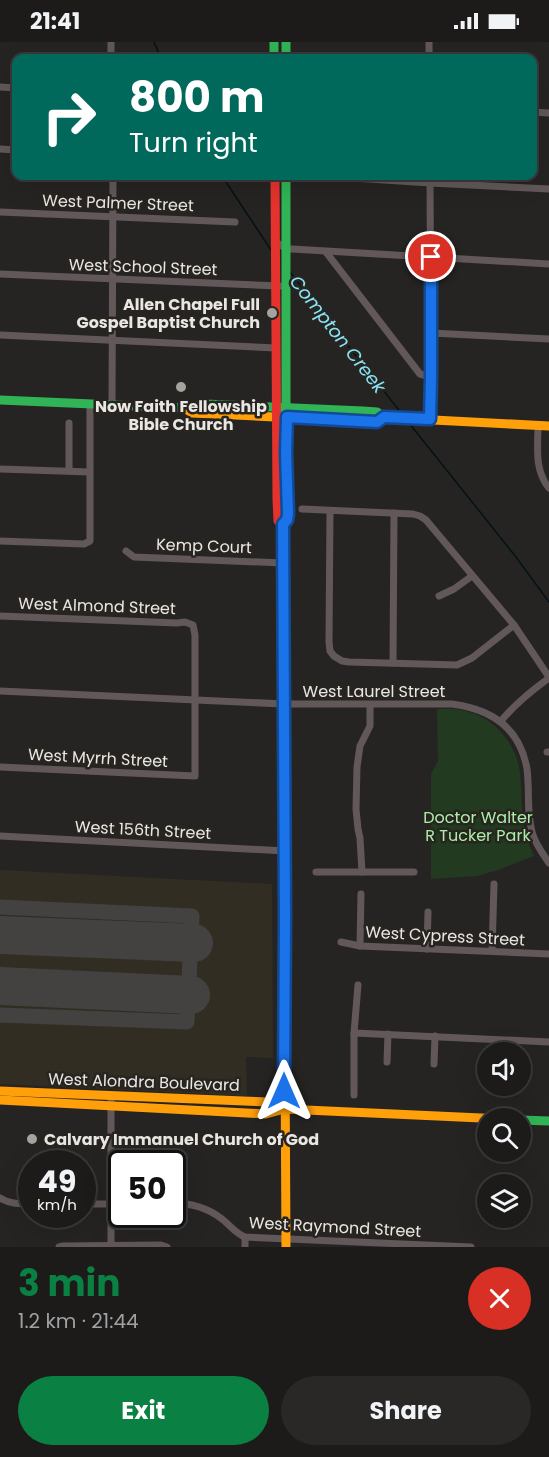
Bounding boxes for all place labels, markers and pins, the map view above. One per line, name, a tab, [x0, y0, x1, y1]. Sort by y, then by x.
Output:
pin	[405, 231, 456, 282]
place label: Allen Chapel Full Gospel Baptist Church	[76, 293, 260, 334]
marker: Allen Chapel Full Gospel Baptist Church	[265, 306, 279, 320]
marker: Now Faith Fellowship Bible Church	[174, 380, 188, 394]
place label: Now Faith Fellowship Bible Church	[95, 395, 267, 436]
place label: Calvary Immanuel Church of God	[44, 1128, 319, 1151]
marker: Calvary Immanuel Church of God	[25, 1132, 39, 1146]

